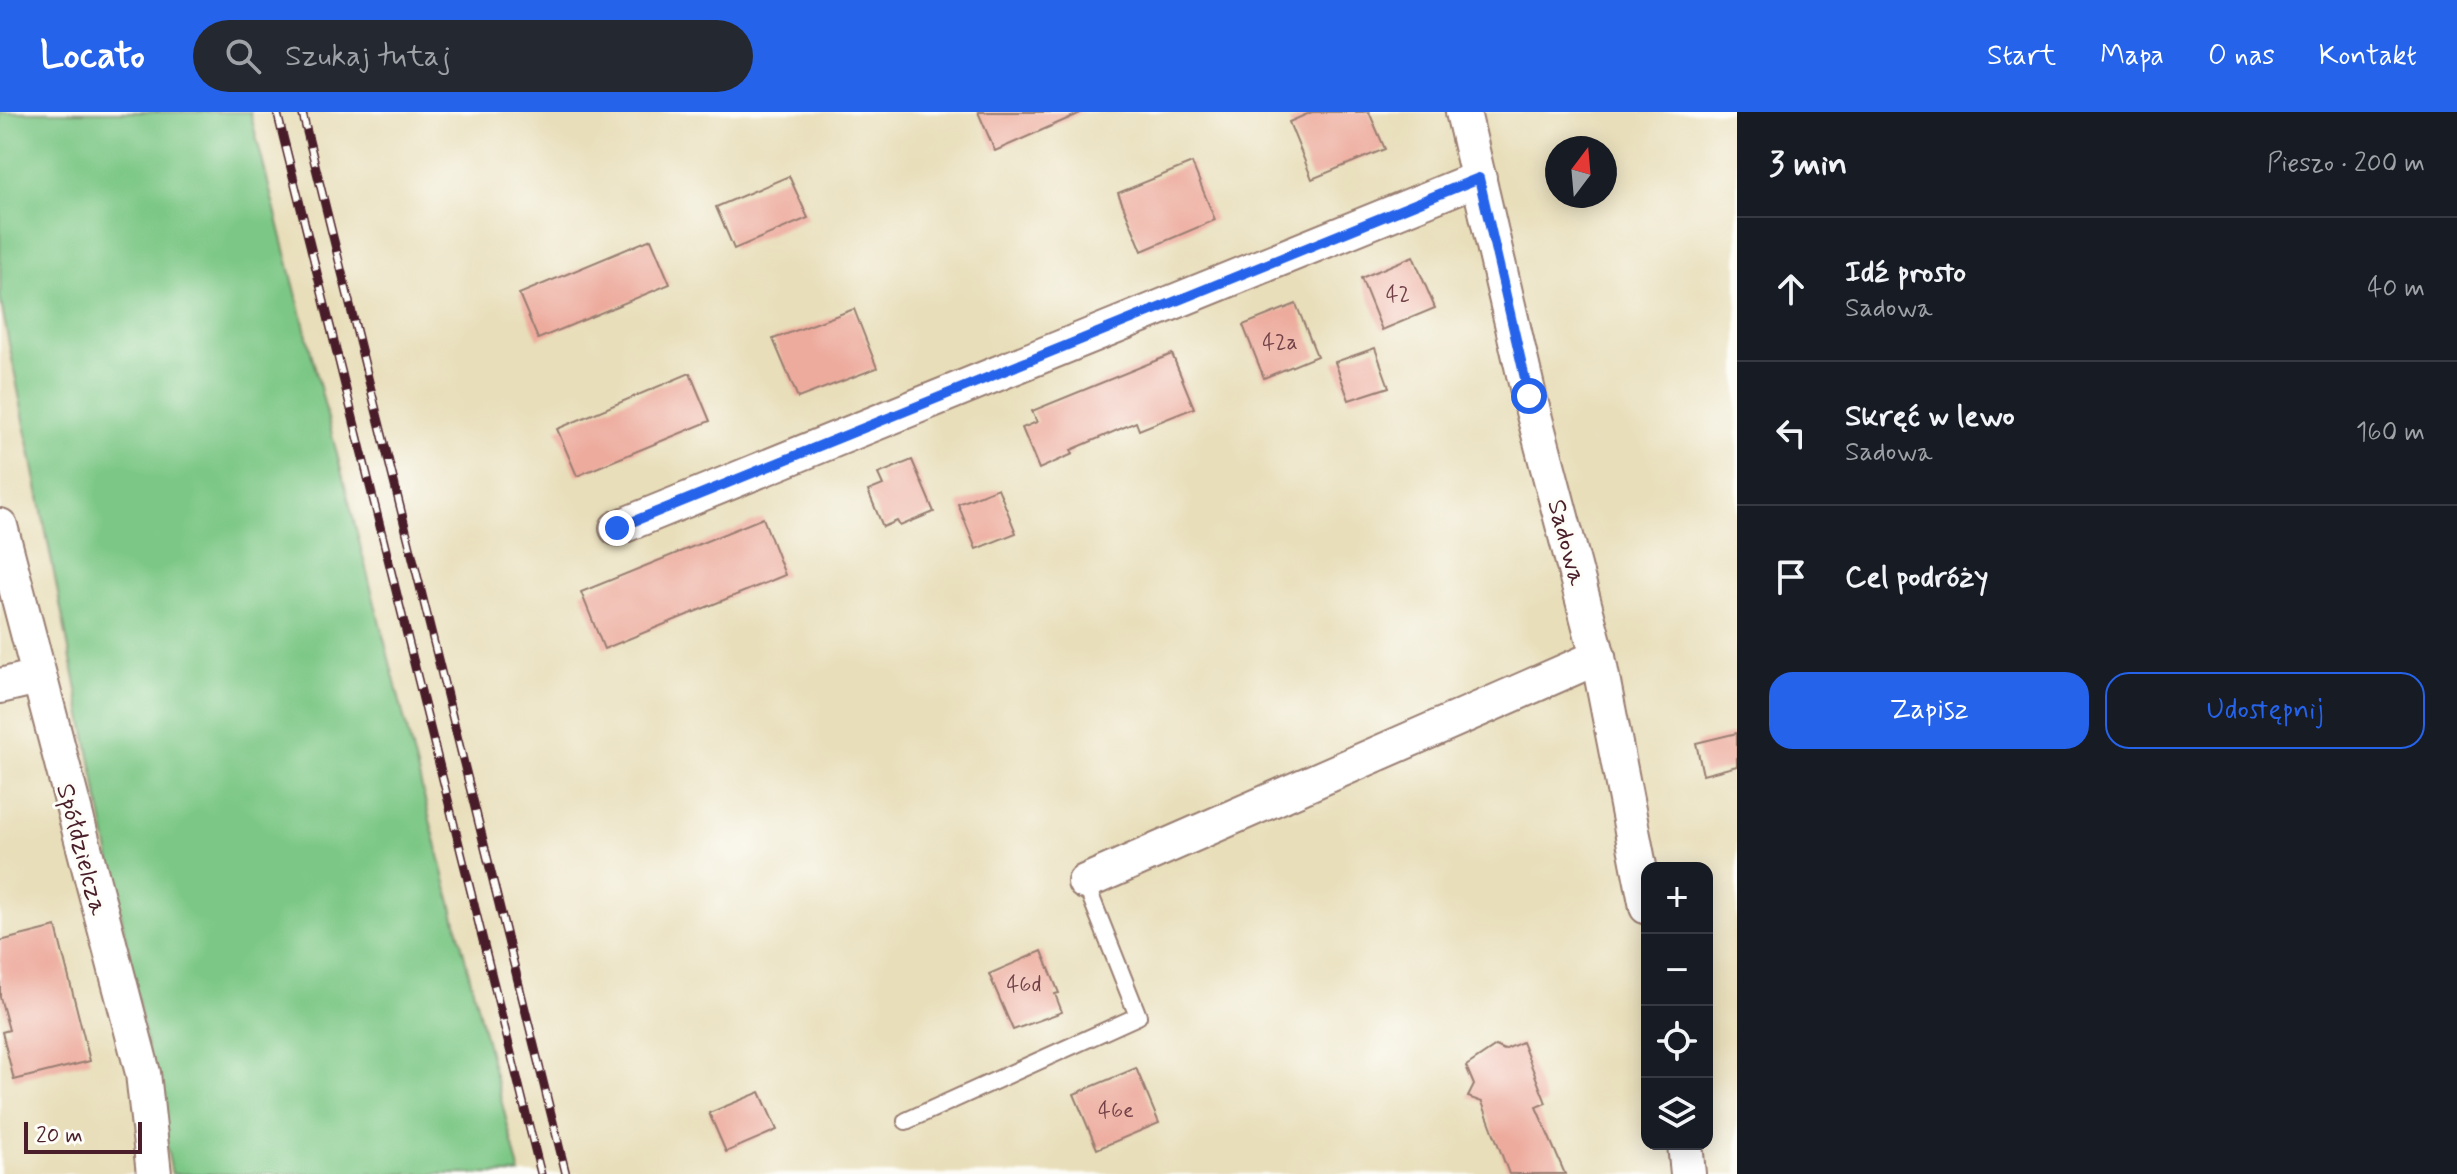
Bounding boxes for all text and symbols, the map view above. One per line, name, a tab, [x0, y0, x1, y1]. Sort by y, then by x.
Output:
search box	[193, 20, 753, 92]
text: Locato	[40, 32, 145, 81]
icon: search	[221, 34, 265, 78]
text: Szukaj tutaj	[285, 37, 451, 76]
text: Start	[1987, 38, 2056, 75]
text: Mapa	[2100, 38, 2164, 75]
text: O nas	[2208, 38, 2275, 75]
text: Kontakt	[2319, 38, 2417, 75]
north arrow	[1545, 136, 1617, 208]
text: 3 min	[1769, 142, 1847, 187]
text: Pieszo · 200 m	[2267, 147, 2425, 181]
text: Idź prosto	[1845, 253, 1966, 292]
icon: ahead	[1769, 267, 1813, 311]
text: 40 m	[2367, 272, 2425, 306]
house number: 42	[1386, 281, 1410, 309]
text: Sadowa	[1845, 292, 1933, 326]
house number: 42a	[1262, 329, 1298, 357]
route start	[1511, 378, 1547, 414]
text: Skręć w lewo	[1845, 397, 2015, 436]
icon: left	[1769, 411, 1813, 455]
text: 160 m	[2356, 416, 2425, 450]
text: Sadowa	[1845, 436, 1933, 470]
street label: Sadowa	[1538, 496, 1594, 590]
route end	[599, 510, 635, 546]
icon: arrive	[1769, 555, 1813, 599]
text: Cel podróży	[1845, 558, 1989, 597]
button: Zapisz	[1769, 672, 2089, 749]
button: Udostępnij	[2105, 672, 2425, 749]
street label: Spółdzielcza	[47, 780, 115, 919]
map controls	[1641, 862, 1713, 1150]
button: +	[1641, 862, 1713, 934]
button: −	[1641, 934, 1713, 1006]
house number: 46d	[1006, 971, 1042, 999]
button: locate	[1641, 1006, 1713, 1078]
button: layers	[1641, 1078, 1713, 1150]
house number: 46e	[1098, 1097, 1134, 1125]
scale bar	[24, 1118, 142, 1154]
text: 20 m	[36, 1122, 83, 1150]

